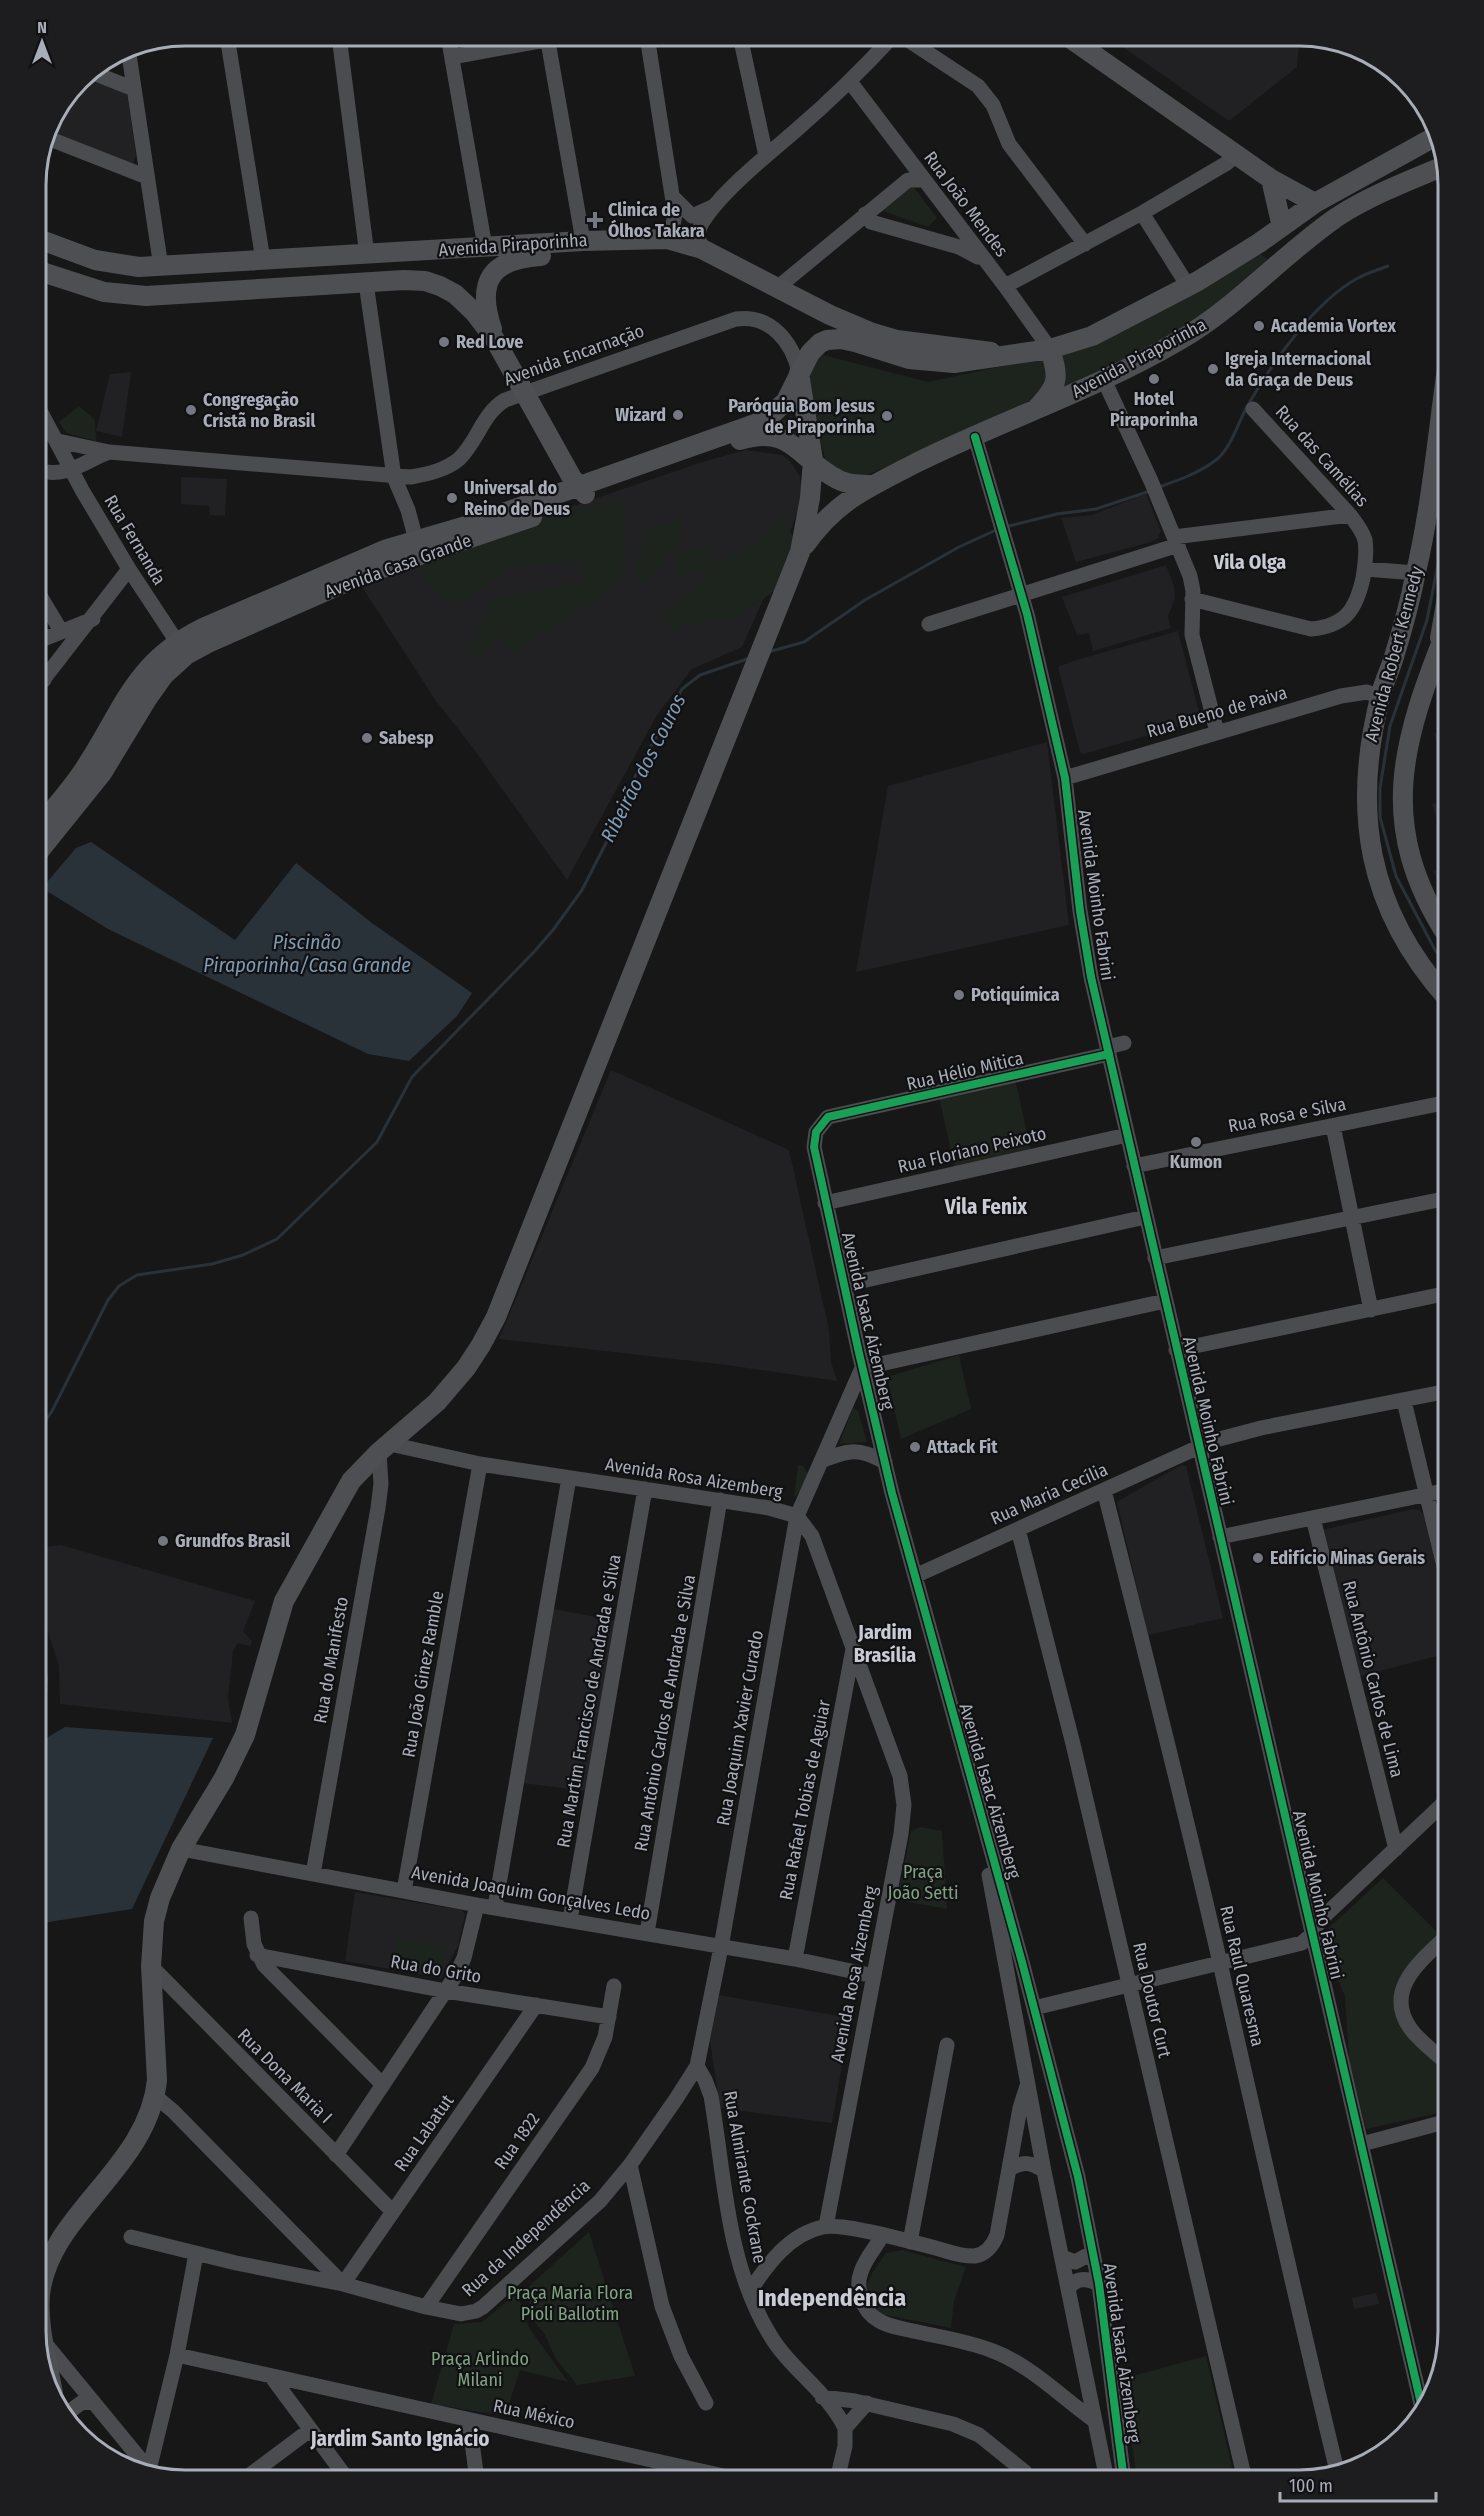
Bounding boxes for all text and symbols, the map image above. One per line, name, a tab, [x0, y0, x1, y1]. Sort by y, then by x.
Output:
north arrow	[12, 12, 72, 72]
text: N	[37, 18, 47, 37]
street label: Rua João Mendes	[919, 147, 1013, 261]
place label: Clinica de Ólhos Takara	[608, 199, 705, 242]
marker: Clinica de Ólhos Takara	[586, 211, 604, 229]
street label: Avenida Piraporinha	[438, 229, 588, 261]
street label: Avenida Piraporinha	[1068, 313, 1210, 403]
place label: Academia Vortex	[1270, 315, 1397, 337]
street label: Avenida Encarnação	[501, 319, 647, 391]
marker: Academia Vortex	[1252, 319, 1266, 333]
place label: Red Love	[456, 331, 523, 353]
marker: Red Love	[437, 335, 451, 349]
place label: Igreja Internacional da Graça de Deus	[1225, 348, 1371, 391]
marker: Igreja Internacional da Graça de Deus	[1206, 362, 1220, 376]
marker: Hotel Piraporinha	[1147, 372, 1161, 386]
place label: Hotel Piraporinha	[1110, 388, 1198, 431]
place label: Congregação Cristã no Brasil	[203, 389, 316, 432]
place label: Paróquia Bom Jesus de Piraporinha	[728, 395, 875, 438]
street label: Rua das Camélias	[1271, 401, 1373, 511]
marker: Congregação Cristã no Brasil	[184, 403, 198, 417]
place label: Wizard	[615, 404, 666, 426]
marker: Wizard	[671, 408, 685, 422]
marker: Paróquia Bom Jesus de Piraporinha	[880, 409, 894, 423]
place label: Universal do Reino de Deus	[464, 477, 570, 520]
street label: Rua Fernanda	[100, 491, 171, 589]
marker: Universal do Reino de Deus	[445, 491, 459, 505]
street label: Avenida Casa Grande	[322, 529, 474, 603]
district label: Vila Olga	[1213, 550, 1286, 574]
street label: Avenida Robert Kennedy	[1360, 564, 1428, 744]
street label: Rua Bueno de Paiva	[1144, 681, 1290, 743]
water label: Ribeirão dos Couros	[595, 690, 691, 846]
place label: Sabesp	[379, 727, 434, 749]
marker: Sabesp	[360, 731, 374, 745]
street label: Avenida Moinho Fabrini	[1073, 808, 1119, 982]
water label: Piscinão Piraporinha/Casa Grande	[203, 930, 411, 977]
place label: Potiquímica	[971, 984, 1060, 1006]
marker: Potiquímica	[952, 988, 966, 1002]
street label: Rua Hélio Mitica	[904, 1047, 1026, 1095]
street label: Rua Rosa e Silva	[1226, 1093, 1348, 1137]
street label: Rua Floriano Peixoto	[896, 1122, 1048, 1178]
marker: Kumon	[1189, 1135, 1203, 1149]
place label: Kumon	[1170, 1151, 1222, 1173]
district label: Vila Fenix	[944, 1194, 1028, 1220]
street label: Avenida Isaac Aizemberg	[837, 1230, 899, 1412]
street label: Avenida Moinho Fabrini	[1178, 1334, 1238, 1508]
place label: Attack Fit	[926, 1436, 998, 1458]
marker: Attack Fit	[908, 1440, 922, 1454]
street label: Avenida Rosa Aizemberg	[604, 1453, 785, 1503]
street label: Rua Maria Cecília	[987, 1458, 1111, 1530]
place label: Grundfos Brasil	[175, 1530, 290, 1552]
marker: Grundfos Brasil	[156, 1534, 170, 1548]
place label: Edifício Minas Gerais	[1270, 1547, 1425, 1569]
marker: Edifício Minas Gerais	[1251, 1551, 1265, 1565]
street label: Rua Martim Francisco de Andrada e Silva	[552, 1553, 626, 1849]
street label: Rua Antônio Carlos de Andrada e Silva	[630, 1573, 700, 1853]
street label: Rua Antônio Carlos de Lima	[1338, 1578, 1408, 1780]
street label: Rua João Ginez Ramble	[398, 1589, 449, 1759]
street label: Rua do Manifesto	[309, 1595, 353, 1725]
district label: Jardim Brasília	[854, 1620, 916, 1667]
street label: Rua Joaquim Xavier Curado	[712, 1629, 768, 1827]
street label: Rua Rafael Tobias de Aguiar	[775, 1697, 835, 1902]
street label: Avenida Isaac Aizemberg	[954, 1701, 1026, 1882]
street label: Avenida Moinho Fabrini	[1288, 1808, 1348, 1982]
street label: Avenida Joaquim Gonçalves Ledo	[410, 1861, 652, 1925]
park label: Praça João Setti	[888, 1861, 958, 1904]
street label: Avenida Rosa Aizemberg	[826, 1883, 882, 2064]
street label: Rua Raul Quaresma	[1215, 1904, 1269, 2049]
street label: Rua Doutor Curt	[1128, 1940, 1176, 2060]
street label: Rua do Grito	[389, 1950, 483, 1988]
street label: Rua Dona Maria I	[233, 2024, 337, 2128]
street label: Rua Almirante Cockrane	[719, 2089, 771, 2265]
street label: Rua Labatut	[390, 2090, 458, 2176]
street label: Rua 1822	[490, 2108, 544, 2174]
street label: Rua da Independência	[457, 2175, 595, 2301]
street label: Avenida Isaac Aizemberg	[1098, 2262, 1146, 2445]
park label: Praça Maria Flora Pioli Ballotim	[507, 2282, 633, 2325]
district label: Independência	[758, 2284, 906, 2312]
park label: Praça Arlindo Milani	[431, 2348, 529, 2391]
street label: Rua México	[491, 2395, 577, 2433]
district label: Jardim Santo Ignácio	[309, 2426, 490, 2452]
scale bar	[1280, 2465, 1436, 2503]
text: 100 m	[1289, 2475, 1333, 2497]

